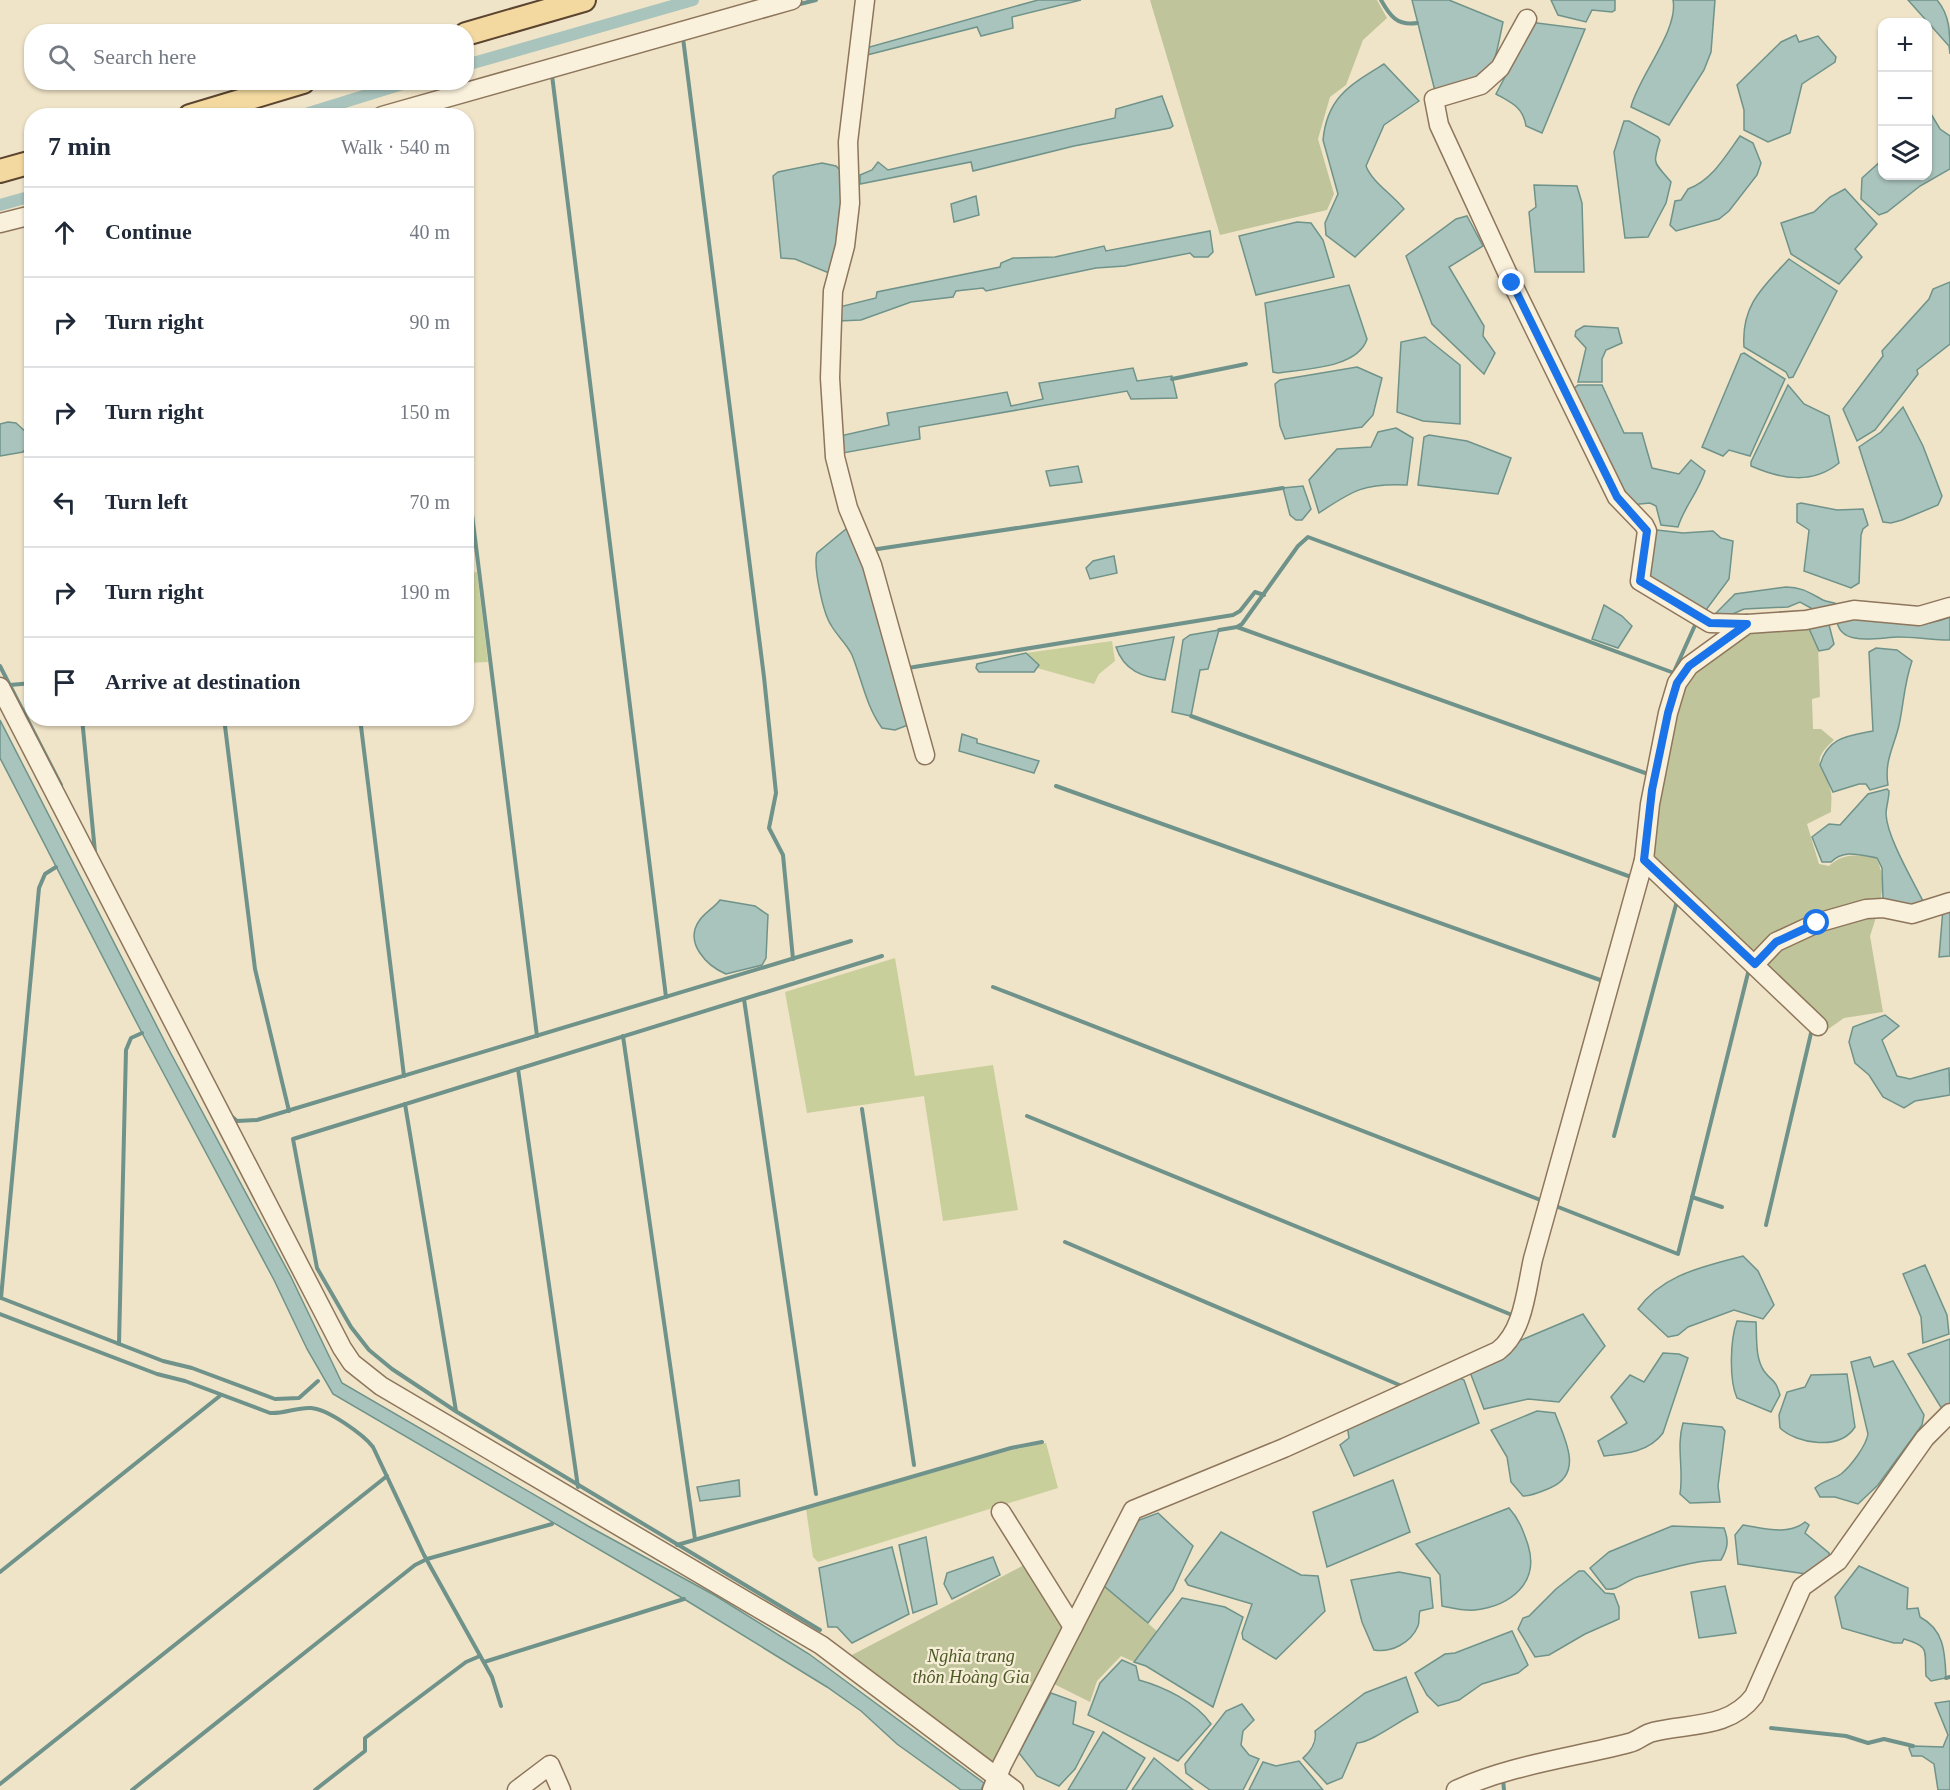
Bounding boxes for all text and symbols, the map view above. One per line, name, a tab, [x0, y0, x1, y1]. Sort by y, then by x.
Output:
map controls	[1878, 18, 1932, 180]
button: +	[1878, 18, 1932, 72]
search box	[24, 24, 474, 90]
icon: search	[45, 41, 78, 74]
text: Search here	[93, 44, 196, 69]
button: −	[1878, 72, 1932, 126]
button: layers	[1878, 126, 1932, 180]
text: 7 min	[48, 132, 111, 161]
text: Walk · 540 m	[341, 136, 450, 158]
icon: ahead	[48, 216, 81, 249]
text: Continue	[105, 219, 192, 244]
text: 40 m	[409, 221, 450, 243]
route end	[1498, 269, 1524, 295]
icon: right	[48, 306, 81, 339]
text: Turn right	[105, 309, 204, 334]
text: 90 m	[409, 311, 450, 333]
icon: right	[48, 396, 81, 429]
text: Turn right	[105, 399, 204, 424]
text: 150 m	[399, 401, 450, 423]
icon: left	[48, 486, 81, 519]
text: Turn left	[105, 489, 188, 514]
text: 70 m	[409, 491, 450, 513]
icon: right	[48, 576, 81, 609]
text: Turn right	[105, 579, 204, 604]
text: 190 m	[399, 581, 450, 603]
icon: arrive	[48, 666, 81, 699]
text: Arrive at destination	[105, 669, 301, 694]
route start	[1803, 909, 1829, 935]
park label: Nghĩa trang thôn Hoàng Gia	[913, 1646, 1030, 1687]

